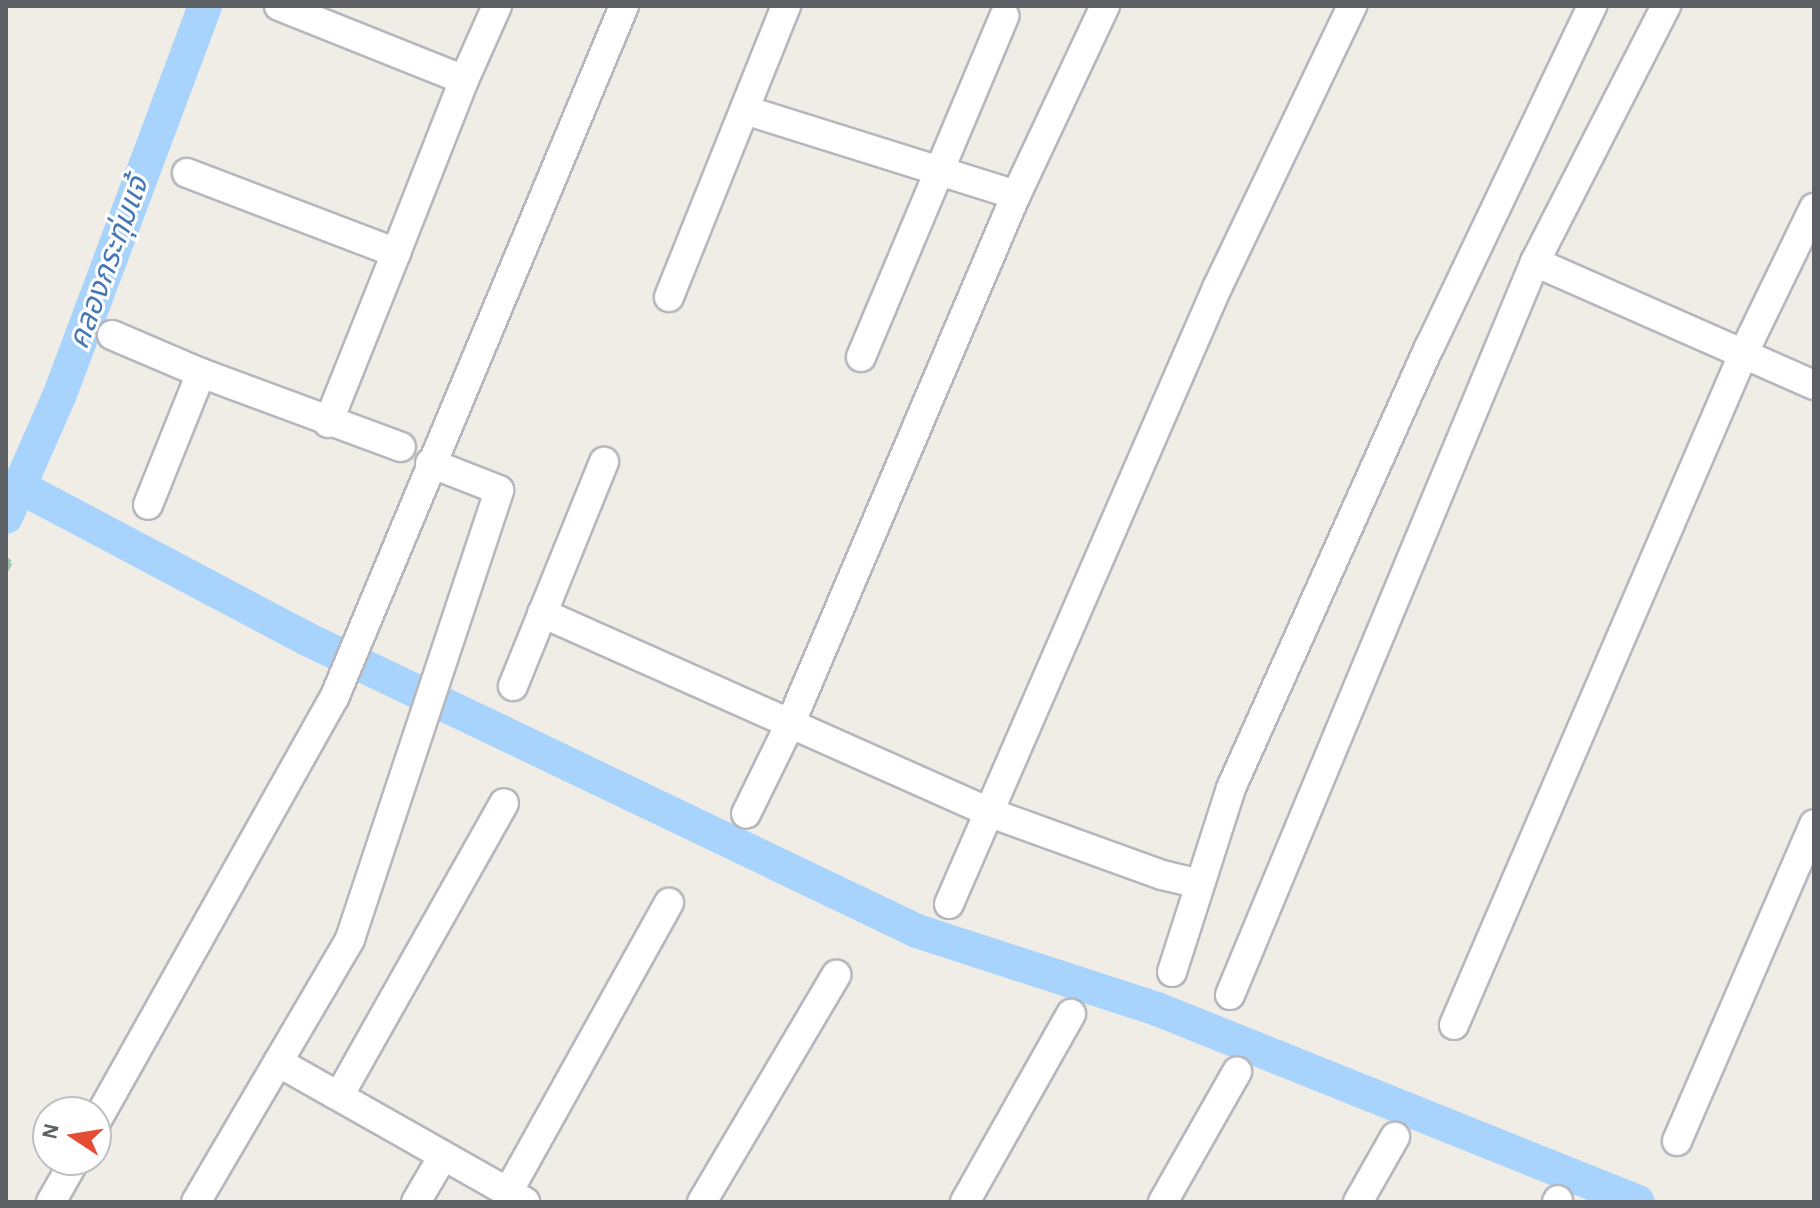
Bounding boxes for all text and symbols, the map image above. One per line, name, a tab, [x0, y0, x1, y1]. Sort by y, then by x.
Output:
water label: คลองกระทุ่มแจ้	[61, 172, 157, 354]
north arrow	[32, 1096, 112, 1176]
text: N	[38, 1122, 63, 1141]

